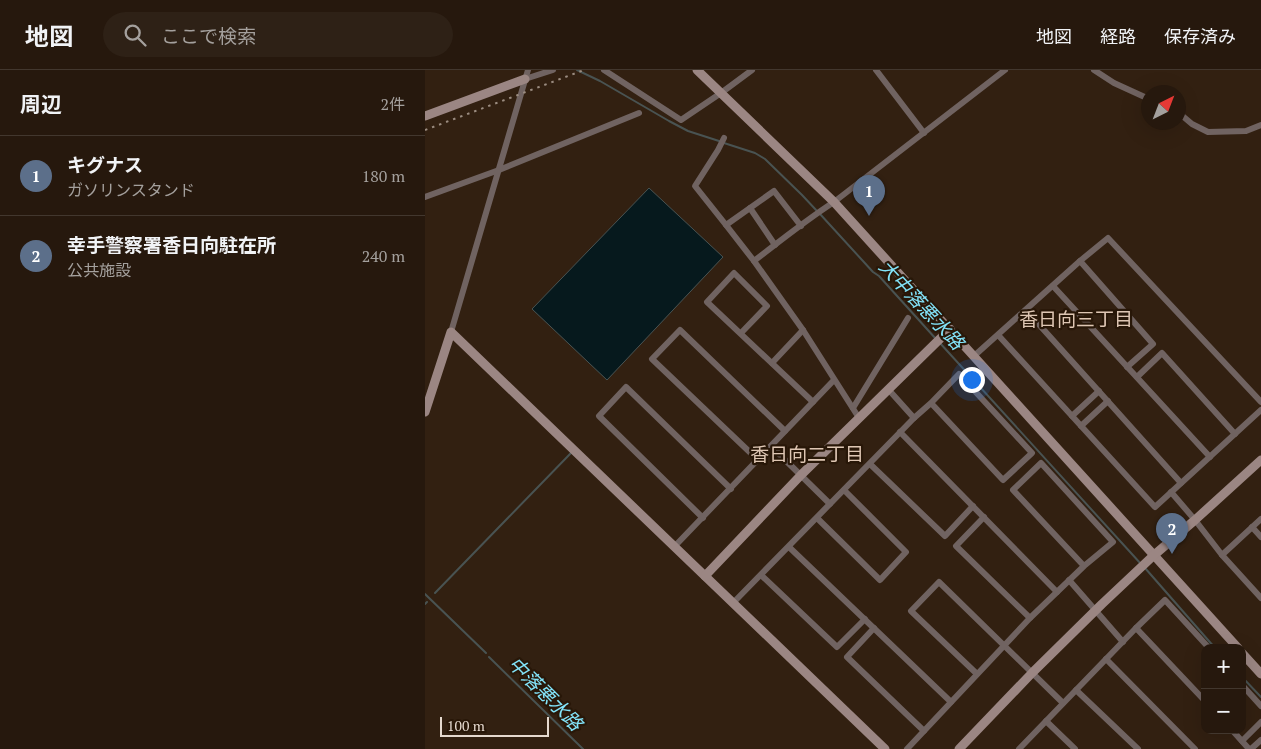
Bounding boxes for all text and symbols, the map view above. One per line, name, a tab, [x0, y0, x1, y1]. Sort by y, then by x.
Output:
search box	[103, 12, 453, 57]
text: 地図	[25, 20, 73, 52]
icon: search	[121, 21, 149, 49]
text: ここで検索	[161, 23, 256, 48]
text: 地図	[1036, 24, 1072, 48]
text: 経路	[1100, 24, 1136, 48]
text: 保存済み	[1164, 24, 1236, 48]
north arrow	[1141, 85, 1186, 130]
text: 周辺	[20, 90, 62, 118]
text: 2件	[380, 93, 405, 115]
text: キグナス	[67, 152, 143, 177]
text: 1	[31, 165, 41, 187]
text: 180 m	[362, 165, 405, 187]
pin: 1	[853, 175, 885, 216]
text: ガソリンスタンド	[67, 179, 195, 201]
text: 幸手警察署香日向駐在所	[67, 232, 276, 257]
text: 2	[31, 245, 41, 267]
text: 240 m	[362, 245, 405, 267]
water label: 大中落悪水路	[874, 254, 971, 356]
text: 公共施設	[67, 259, 131, 281]
district label: 香日向三丁目	[1019, 306, 1133, 331]
your location	[959, 367, 985, 393]
district label: 香日向二丁目	[750, 441, 864, 466]
pin: 2	[1156, 513, 1188, 554]
map controls	[1201, 644, 1246, 734]
button: +	[1201, 644, 1246, 689]
water label: 中落悪水路	[504, 651, 590, 737]
button: −	[1201, 689, 1246, 734]
scale bar	[440, 714, 549, 737]
text: 100 m	[447, 716, 485, 735]

